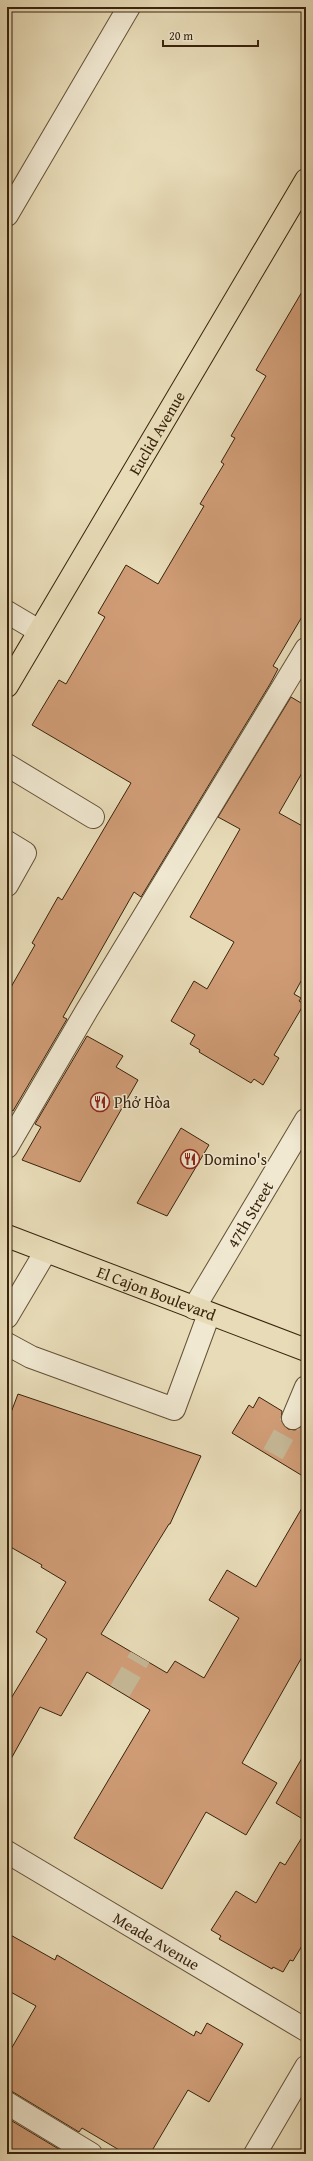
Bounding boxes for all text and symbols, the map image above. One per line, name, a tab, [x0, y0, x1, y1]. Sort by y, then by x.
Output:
scale bar	[163, 22, 258, 48]
text: 20 m	[169, 27, 193, 44]
street label: Euclid Avenue	[122, 386, 191, 479]
place label: Phở Hòa	[114, 1090, 171, 1114]
restaurant icon: Phở Hòa	[89, 1091, 111, 1113]
place label: Domino's	[204, 1147, 267, 1171]
restaurant icon: Domino's	[179, 1148, 201, 1170]
street label: 47th Street	[221, 1176, 279, 1252]
street label: El Cajon Boulevard	[94, 1259, 220, 1327]
street label: Meade Avenue	[109, 1906, 204, 1976]

